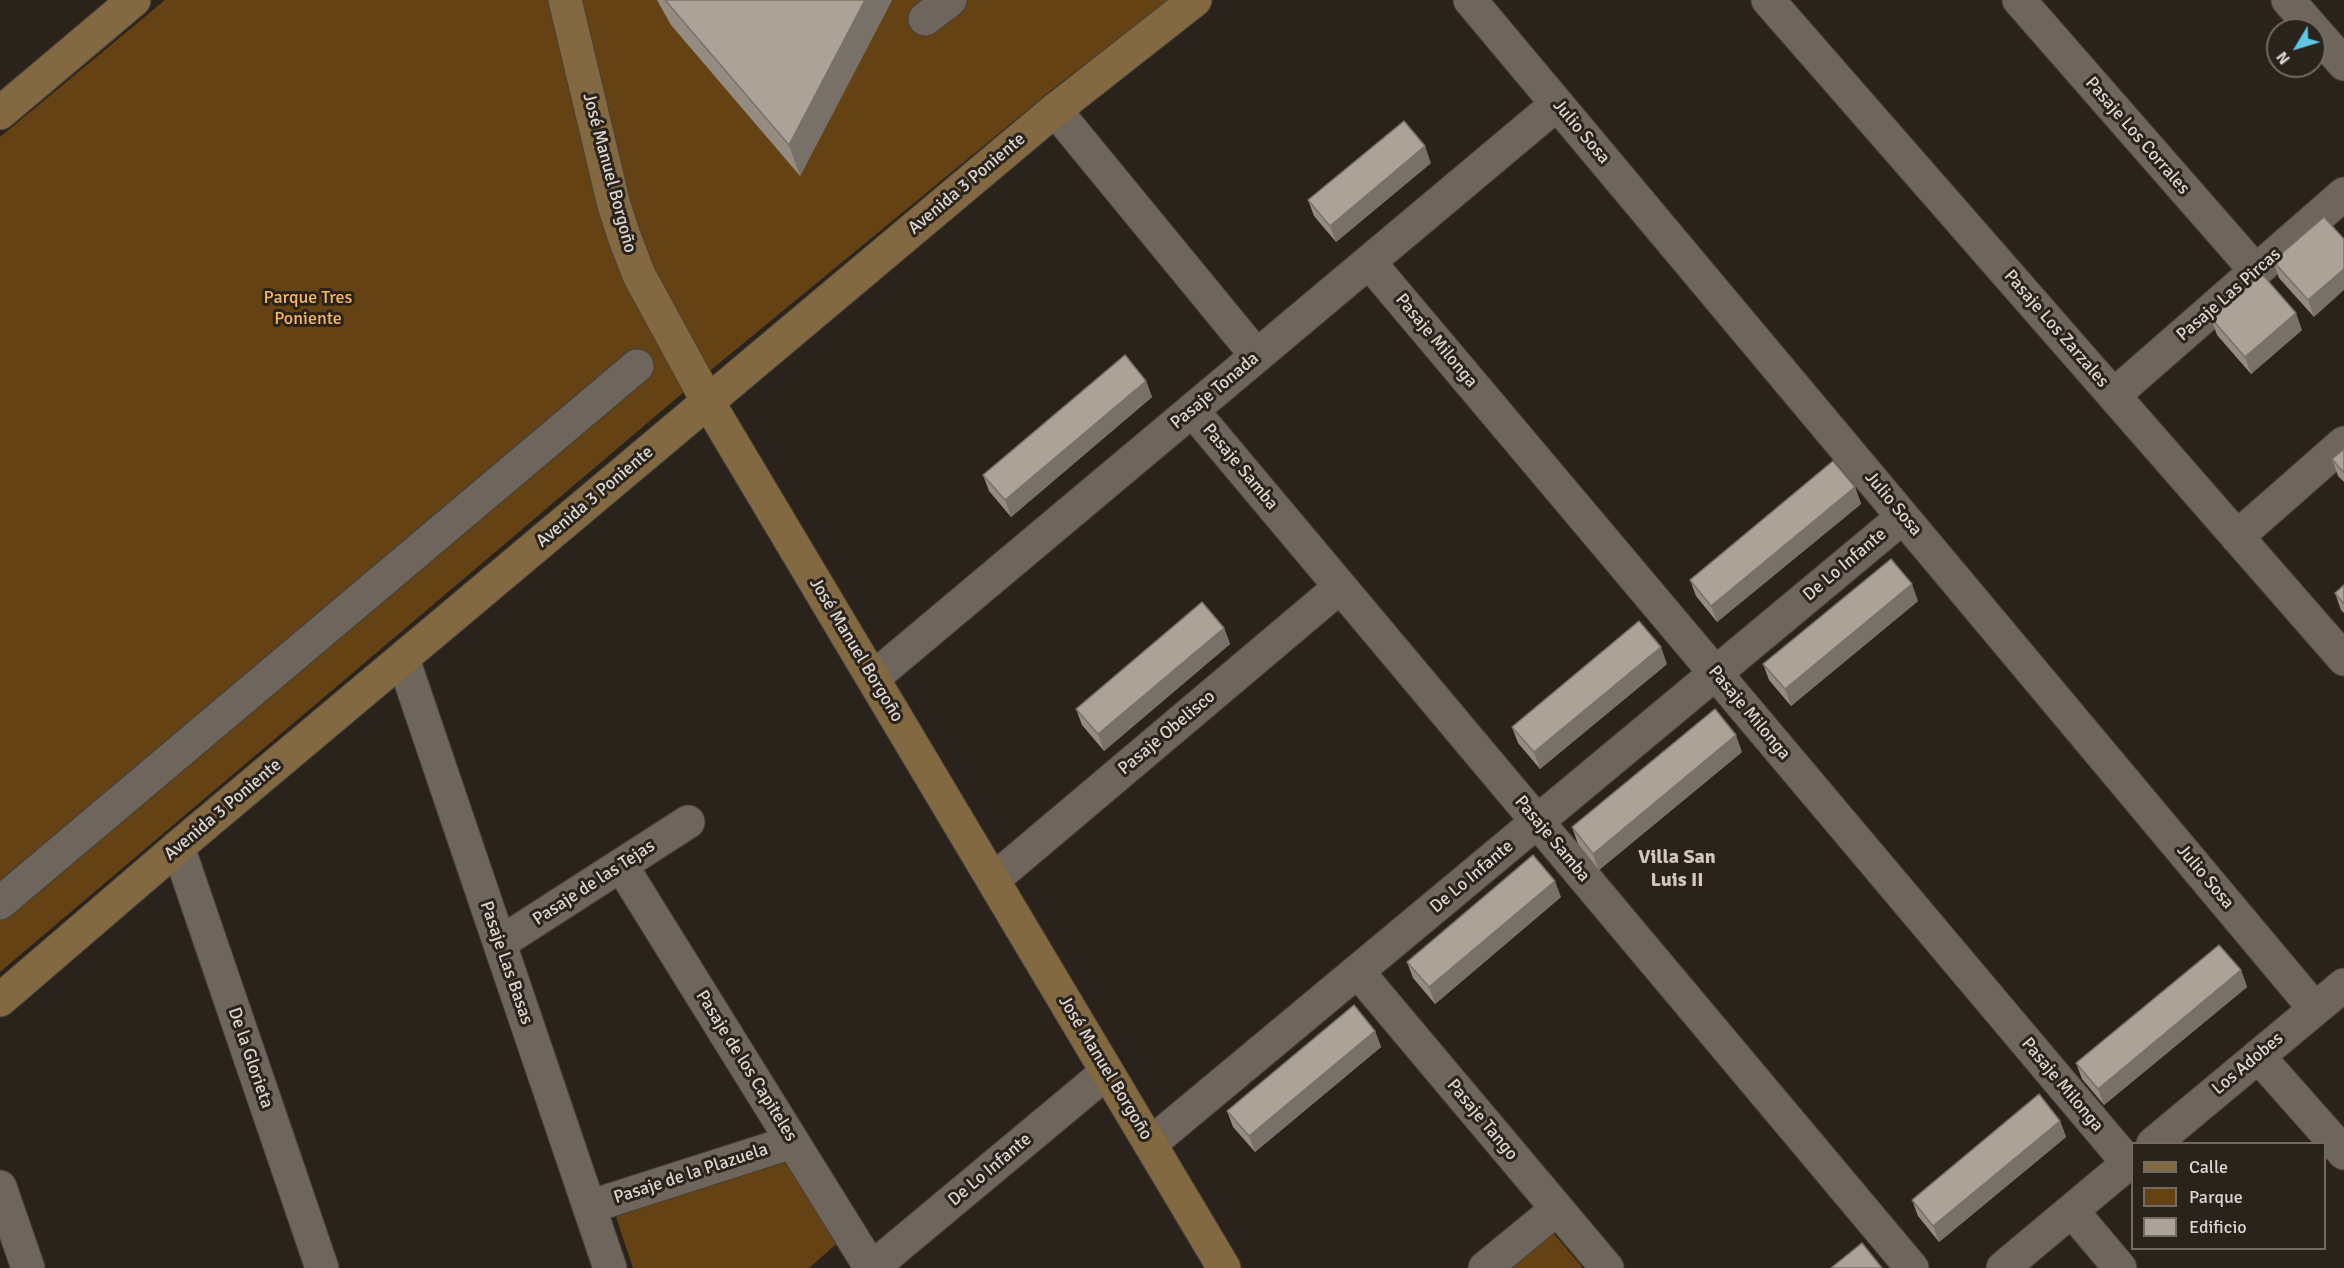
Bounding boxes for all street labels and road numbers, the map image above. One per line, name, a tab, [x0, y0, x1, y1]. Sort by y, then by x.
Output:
street label: Pasaje Los Corrales	[2080, 73, 2194, 199]
street label: José Manuel Borgoño	[577, 91, 641, 255]
street label: Julio Sosa	[1548, 95, 1614, 169]
street label: Avenida 3 Poniente	[904, 129, 1030, 239]
street label: Pasaje Las Pircas	[2172, 244, 2286, 346]
street label: Pasaje Los Zarzales	[1999, 266, 2113, 392]
street label: Pasaje Milonga	[1390, 290, 1482, 392]
street label: Pasaje Tonada	[1167, 348, 1263, 434]
street label: Pasaje Samba	[1198, 419, 1282, 515]
street label: Avenida 3 Poniente	[532, 442, 658, 552]
street label: Julio Sosa	[1860, 467, 1926, 541]
street label: De Lo Infante	[1799, 524, 1891, 606]
street label: José Manuel Borgoño	[804, 574, 908, 726]
street label: Pasaje Milonga	[1703, 662, 1795, 764]
street label: Pasaje Obelisco	[1114, 686, 1220, 780]
street label: Avenida 3 Poniente	[160, 755, 286, 865]
street label: Pasaje Samba	[1510, 791, 1594, 887]
street label: Pasaje de las Tejas	[529, 836, 659, 930]
street label: De Lo Infante	[1426, 836, 1518, 918]
street label: Julio Sosa	[2172, 840, 2238, 914]
street label: Pasaje Las Basas	[475, 898, 537, 1028]
street label: Pasaje de los Capiteles	[691, 986, 801, 1146]
street label: José Manuel Borgoño	[1053, 992, 1157, 1144]
street label: De la Glorieta	[223, 1005, 277, 1111]
street label: Los Adobes	[2208, 1028, 2288, 1100]
street label: Pasaje Milonga	[2016, 1034, 2108, 1136]
street label: Pasaje Tango	[1442, 1075, 1522, 1165]
street label: De Lo Infante	[944, 1129, 1036, 1211]
street label: Pasaje de la Plazuela	[611, 1139, 771, 1209]

